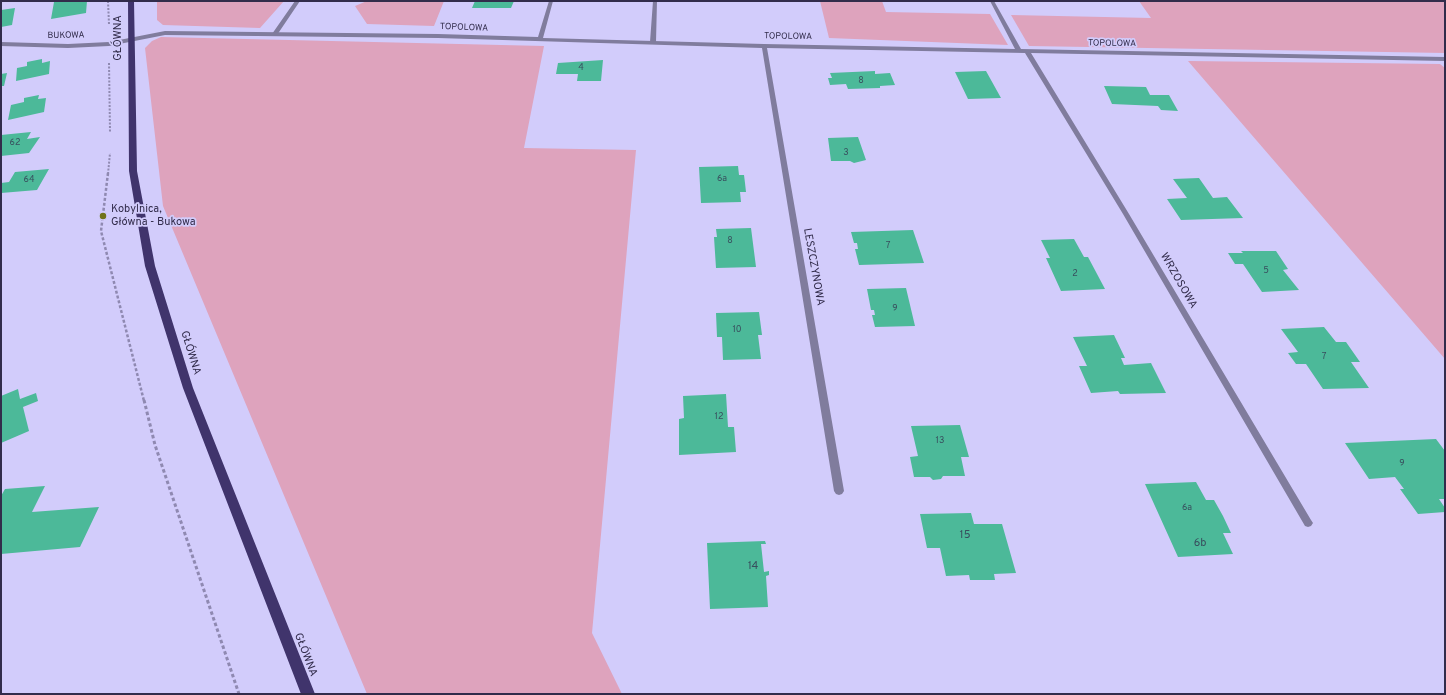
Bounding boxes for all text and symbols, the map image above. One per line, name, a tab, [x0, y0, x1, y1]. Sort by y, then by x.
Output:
street label: GŁÓWNA	[112, 15, 126, 61]
street label: TOPOLOWA	[440, 22, 488, 34]
street label: BUKOWA	[47, 30, 85, 42]
street label: TOPOLOWA	[764, 31, 812, 43]
street label: TOPOLOWA	[1088, 38, 1136, 50]
house number: 4	[578, 63, 584, 73]
house number: 8	[858, 76, 864, 86]
house number: 62	[10, 138, 20, 148]
house number: 3	[843, 148, 849, 158]
house number: 6a	[717, 174, 727, 184]
house number: 64	[24, 175, 34, 185]
place label: Kobylnica, Główna - Bukowa	[111, 203, 196, 229]
marker: Kobylnica, Główna - Bukowa	[98, 211, 108, 221]
street label: LESZCZYNOWA	[800, 227, 826, 307]
house number: 8	[727, 236, 733, 246]
house number: 7	[886, 241, 890, 251]
street label: WRZOSOWA	[1157, 251, 1199, 311]
house number: 5	[1263, 266, 1269, 276]
house number: 2	[1072, 269, 1078, 279]
house number: 9	[892, 304, 898, 314]
house number: 10	[732, 325, 742, 335]
street label: GŁÓWNA	[177, 329, 203, 377]
house number: 7	[1322, 352, 1326, 362]
house number: 12	[715, 412, 723, 422]
house number: 13	[936, 436, 944, 446]
house number: 9	[1399, 459, 1405, 469]
house number: 6a	[1182, 503, 1192, 513]
house number: 15	[960, 529, 970, 543]
house number: 6b	[1194, 537, 1206, 551]
house number: 14	[748, 560, 758, 574]
street label: GŁÓWNA	[291, 631, 319, 679]

